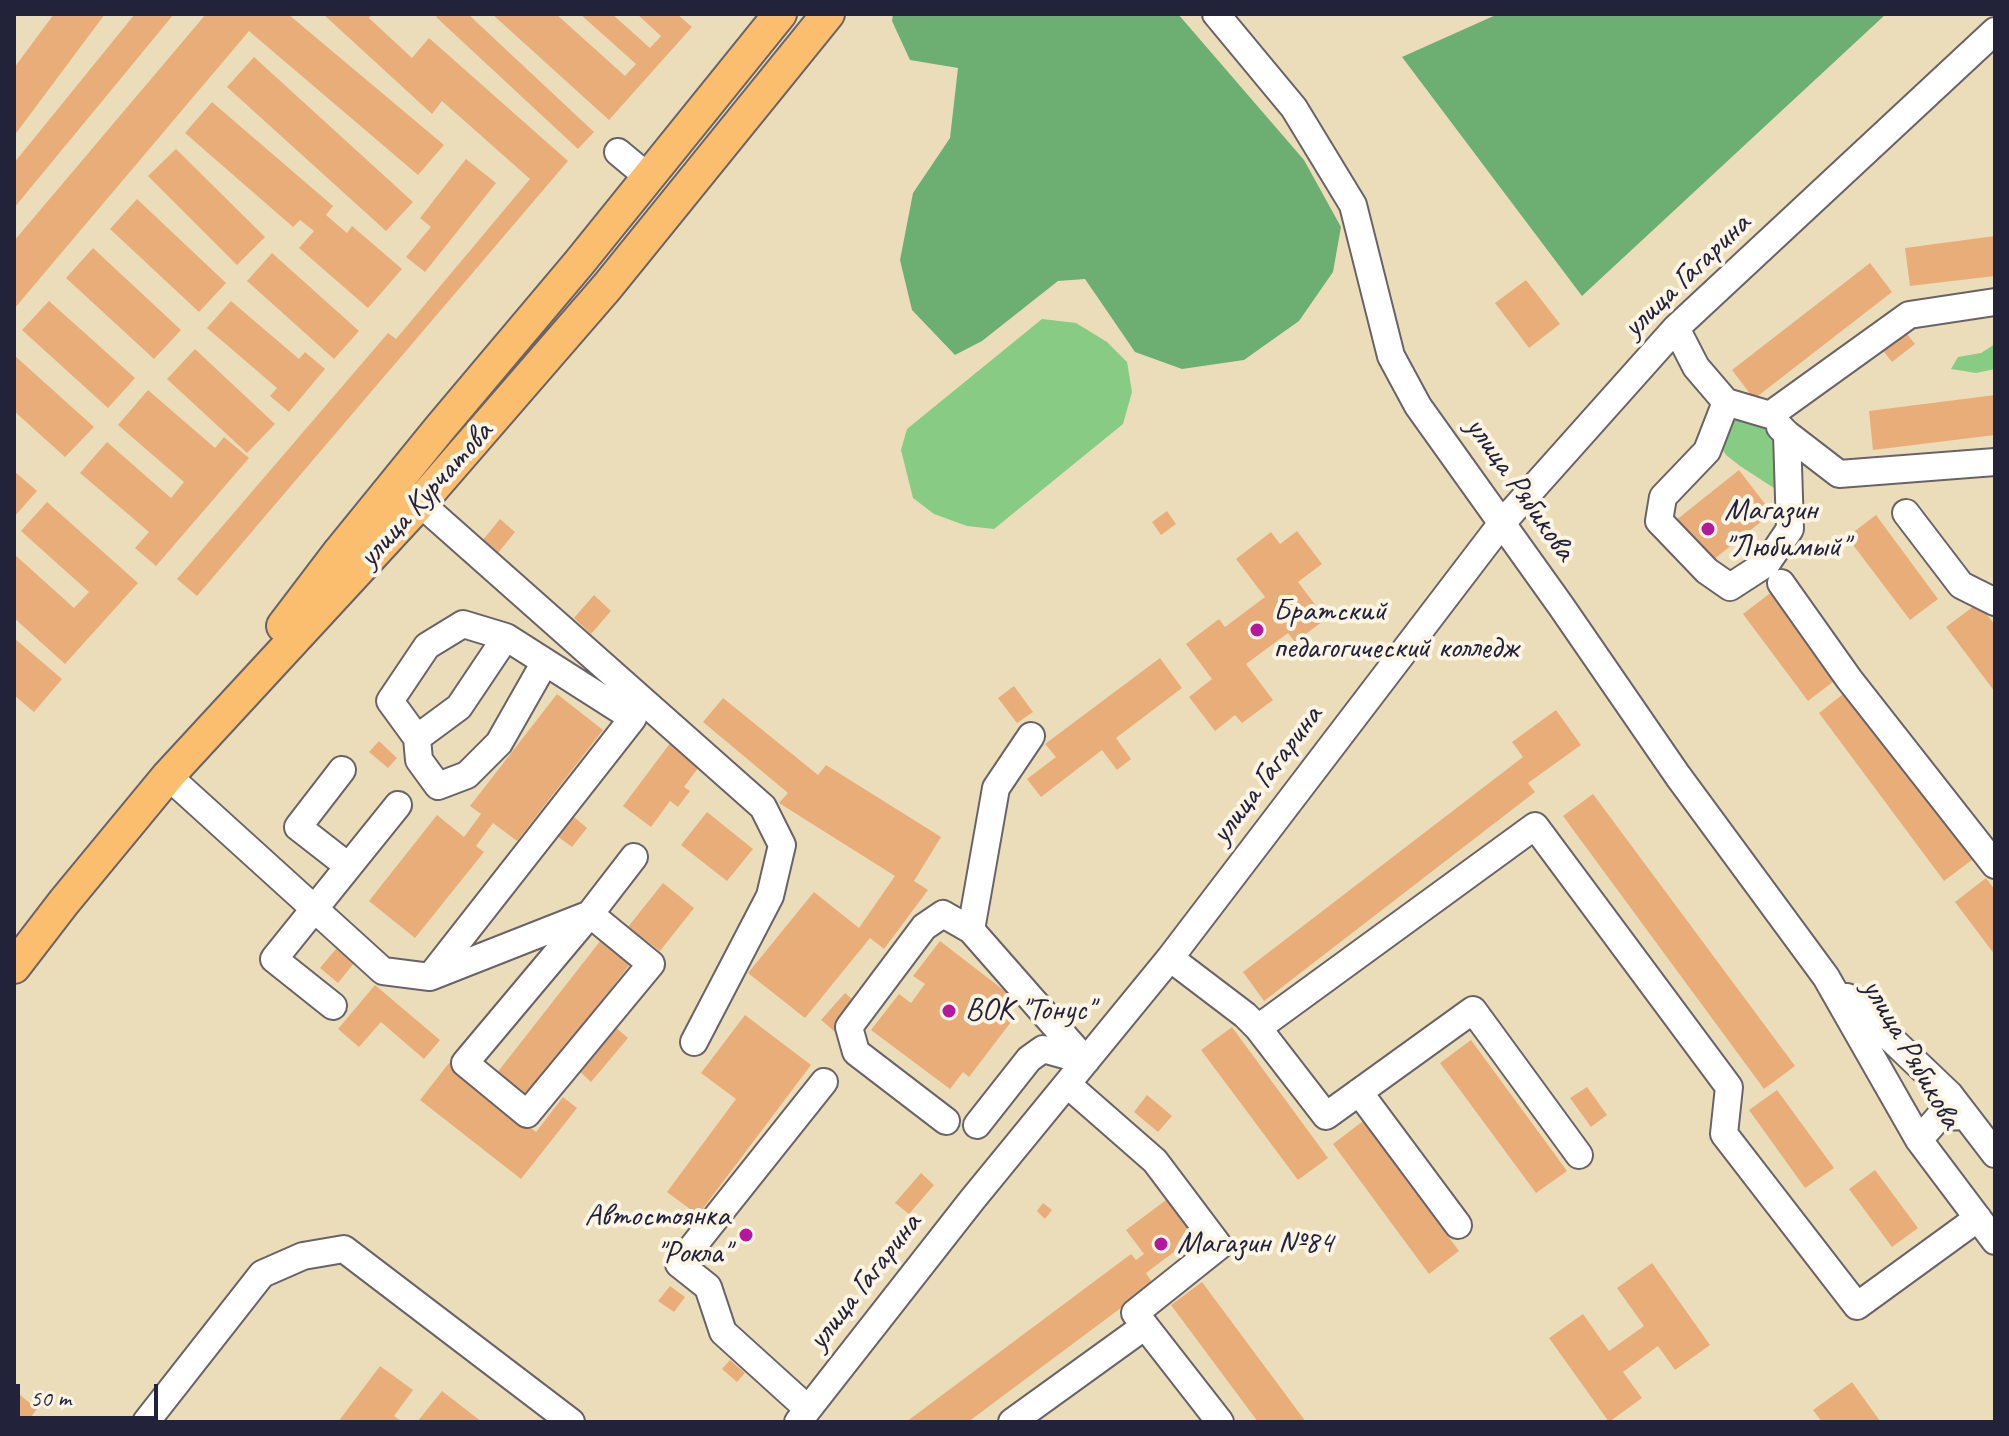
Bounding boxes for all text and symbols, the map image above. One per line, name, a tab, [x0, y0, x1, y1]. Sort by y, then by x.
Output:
street label: улица Гагарина	[1615, 205, 1759, 347]
street label: улица Рябикова	[1456, 410, 1584, 568]
street label: улица Курчатова	[350, 414, 502, 576]
place label: Магазин "Любимый"	[1724, 492, 1848, 567]
marker: Магазин "Любимый"	[1699, 520, 1717, 538]
place label: Братский педагогический колледж	[1273, 593, 1518, 668]
marker: Братский педагогический колледж	[1248, 621, 1266, 639]
street label: улица Гагарина	[1203, 698, 1331, 852]
street label: улица Рябикова	[1853, 972, 1969, 1136]
place label: ВОК "Тонус"	[965, 992, 1094, 1030]
marker: ВОК "Тонус"	[940, 1002, 958, 1020]
place label: Автостоянка "Рокла"	[584, 1198, 730, 1273]
street label: улица Гагарина	[800, 1206, 930, 1358]
place label: Магазин №84	[1177, 1225, 1333, 1263]
marker: Автостоянка "Рокла"	[737, 1226, 755, 1244]
marker: Магазин №84	[1152, 1235, 1170, 1253]
scale bar	[20, 1368, 162, 1418]
text: 50 m	[30, 1383, 71, 1413]

